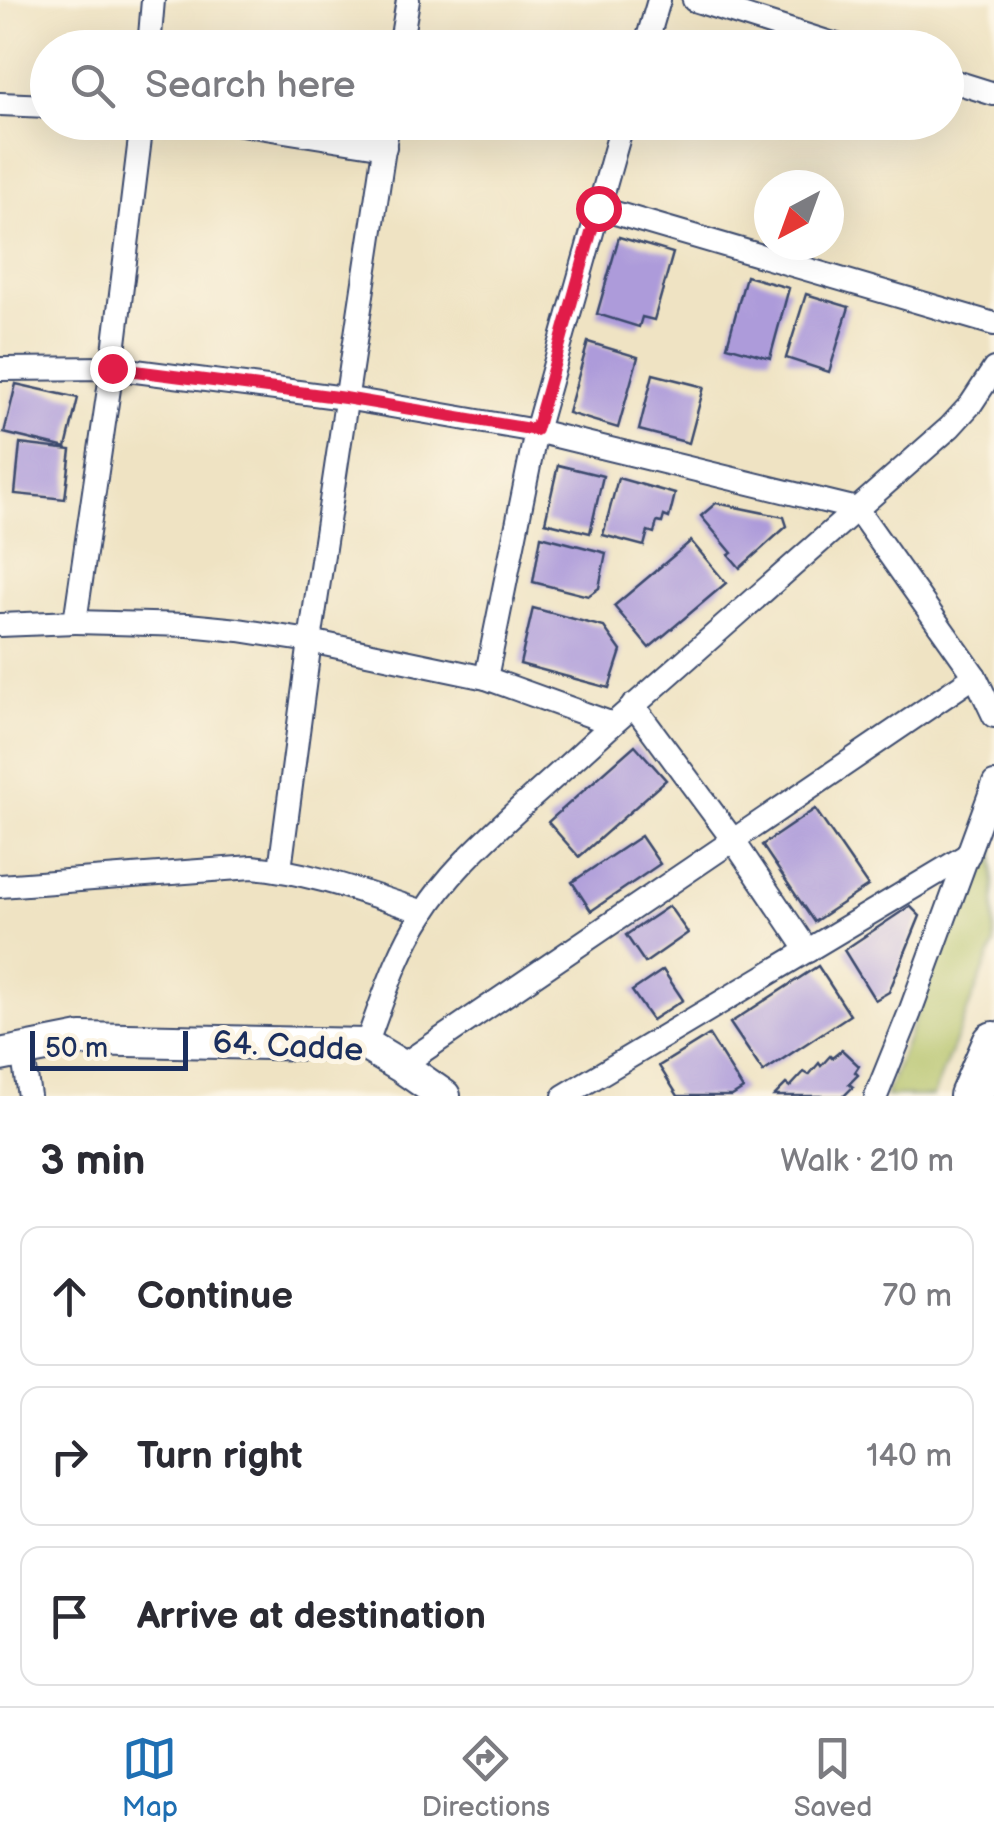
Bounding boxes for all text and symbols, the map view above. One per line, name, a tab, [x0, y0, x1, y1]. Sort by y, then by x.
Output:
search box	[30, 30, 964, 140]
icon: search	[65, 58, 120, 113]
text: Search here	[145, 63, 356, 108]
north arrow	[754, 170, 844, 260]
route start	[576, 186, 622, 232]
route end	[90, 346, 136, 392]
street label: 64. Cadde	[212, 1024, 364, 1070]
scale bar	[30, 1026, 188, 1070]
text: 50 m	[45, 1032, 108, 1065]
text: 3 min	[40, 1136, 145, 1187]
text: Walk · 210 m	[780, 1142, 954, 1181]
icon: ahead	[42, 1269, 97, 1324]
text: Continue	[137, 1274, 293, 1319]
text: 70 m	[882, 1277, 952, 1316]
icon: right	[42, 1429, 97, 1484]
text: Turn right	[137, 1434, 302, 1479]
text: 140 m	[866, 1437, 952, 1476]
icon: arrive	[42, 1589, 97, 1644]
text: Arrive at destination	[137, 1594, 486, 1639]
tab: Map	[122, 1731, 178, 1824]
tab: Directions	[421, 1731, 550, 1824]
tab: Saved	[794, 1731, 872, 1824]

